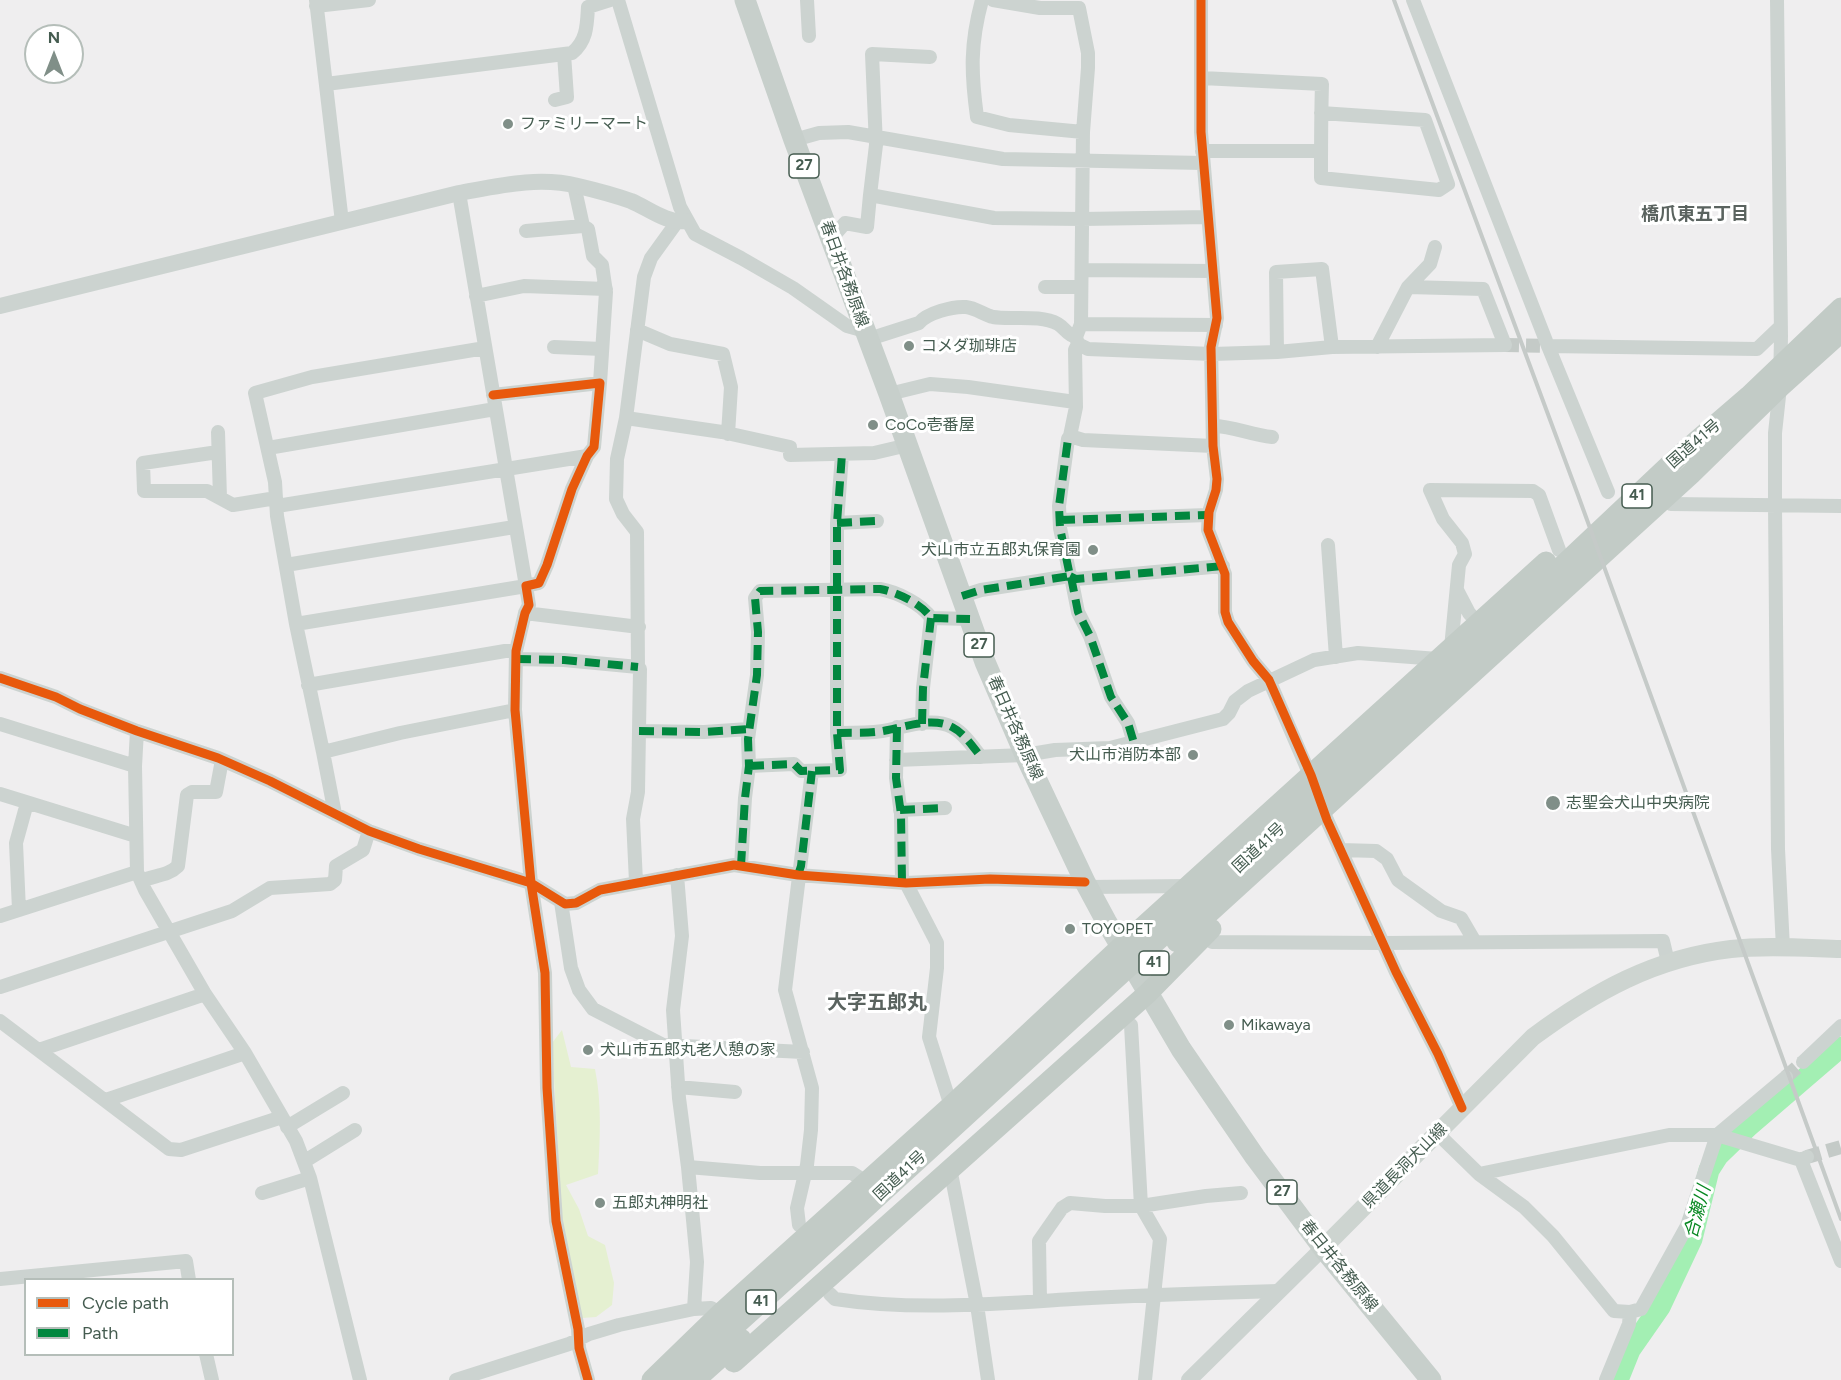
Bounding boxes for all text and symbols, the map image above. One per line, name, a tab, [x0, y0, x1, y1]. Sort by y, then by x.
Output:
north arrow	[24, 24, 84, 84]
text: N	[48, 28, 60, 47]
place label: ファミリーマート	[520, 114, 648, 134]
marker: ファミリーマート	[501, 117, 515, 131]
road number: 27	[789, 154, 819, 178]
district label: 橋爪東五丁目	[1641, 204, 1749, 226]
street label: 春日井各務原線	[816, 218, 872, 330]
place label: コメダ珈琲店	[921, 336, 1017, 356]
marker: コメダ珈琲店	[902, 339, 916, 353]
place label: CoCo壱番屋	[885, 415, 975, 435]
street label: 国道41号	[1663, 416, 1725, 472]
marker: CoCo壱番屋	[866, 418, 880, 432]
road number: 41	[1622, 484, 1652, 508]
place label: 犬山市立五郎丸保育園	[921, 540, 1081, 560]
marker: 犬山市立五郎丸保育園	[1086, 543, 1100, 557]
road number: 27	[964, 633, 994, 657]
street label: 春日井各務原線	[983, 673, 1047, 783]
place label: 犬山市消防本部	[1069, 745, 1181, 765]
marker: 犬山市消防本部	[1186, 748, 1200, 762]
place label: 志聖会犬山中央病院	[1566, 793, 1710, 813]
marker: 志聖会犬山中央病院	[1544, 794, 1562, 812]
street label: 国道41号	[1229, 819, 1289, 877]
place label: TOYOPET	[1082, 919, 1153, 939]
marker: TOYOPET	[1063, 922, 1077, 936]
road number: 41	[1139, 951, 1169, 975]
district label: 大字五郎丸	[827, 991, 927, 1015]
place label: Mikawaya	[1241, 1015, 1311, 1035]
marker: Mikawaya	[1222, 1018, 1236, 1032]
place label: 犬山市五郎丸老人憩の家	[600, 1040, 776, 1060]
marker: 犬山市五郎丸老人憩の家	[581, 1043, 595, 1057]
street label: 県道長洞犬山線	[1359, 1120, 1451, 1212]
street label: 国道41号	[870, 1147, 930, 1205]
road number: 27	[1267, 1180, 1297, 1204]
water label: 合瀬川	[1681, 1183, 1715, 1241]
place label: 五郎丸神明社	[612, 1193, 708, 1213]
marker: 五郎丸神明社	[593, 1196, 607, 1210]
street label: 春日井各務原線	[1296, 1216, 1382, 1316]
legend	[24, 1278, 234, 1356]
road number: 41	[746, 1290, 776, 1314]
text: Cycle path	[82, 1292, 169, 1314]
text: Path	[82, 1322, 118, 1344]

